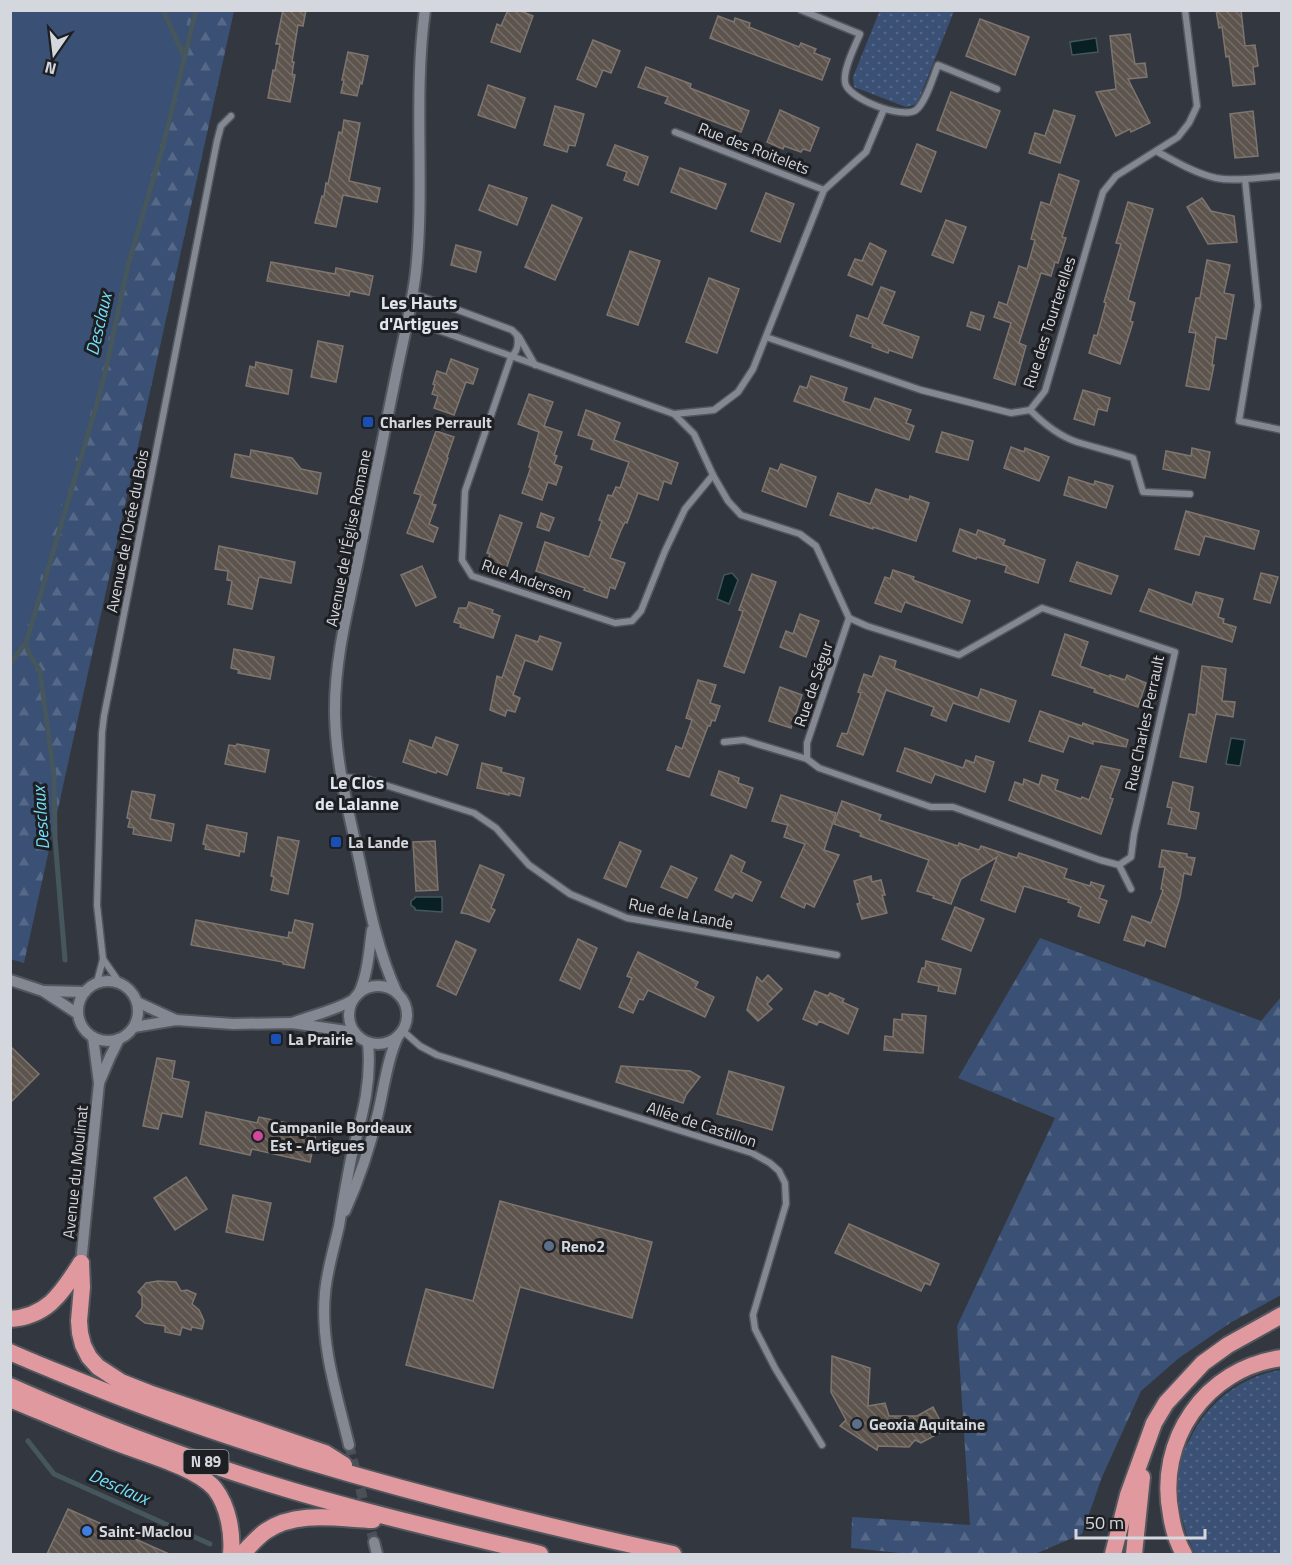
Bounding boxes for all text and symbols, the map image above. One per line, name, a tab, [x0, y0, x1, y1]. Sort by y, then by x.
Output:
north arrow	[24, 24, 84, 84]
text: N	[42, 56, 59, 82]
street label: Rue des Roitelets	[695, 116, 813, 180]
street label: Rue des Tourterelles	[1016, 253, 1082, 391]
water label: Desclaux	[78, 287, 119, 358]
district label: Les Hauts d'Artigues	[379, 289, 459, 337]
place label: Charles Perrault	[380, 410, 492, 434]
marker: Charles Perrault	[361, 415, 375, 429]
street label: Avenue de l'Orée du Bois	[99, 447, 155, 615]
street label: Avenue de l'Église Romane	[319, 447, 377, 629]
street label: Rue Andersen	[479, 552, 575, 606]
street label: Rue de Ségur	[787, 638, 839, 730]
street label: Rue Charles Perrault	[1118, 653, 1170, 793]
district label: Le Clos de Lalanne	[315, 769, 399, 817]
water label: Desclaux	[25, 783, 56, 851]
place label: La Lande	[348, 830, 409, 854]
marker: La Lande	[329, 835, 343, 849]
street label: Rue de la Lande	[627, 891, 735, 935]
place label: La Prairie	[288, 1027, 353, 1051]
marker: La Prairie	[269, 1032, 283, 1046]
street label: Allée de Castillon	[644, 1095, 760, 1153]
street label: Avenue du Moulinat	[56, 1104, 94, 1240]
place label: Campanile Bordeaux Est - Artigues	[270, 1115, 412, 1157]
marker: Campanile Bordeaux Est - Artigues	[251, 1129, 265, 1143]
place label: Reno2	[561, 1234, 605, 1258]
marker: Reno2	[542, 1239, 556, 1253]
place label: Geoxia Aquitaine	[869, 1412, 985, 1436]
marker: Geoxia Aquitaine	[850, 1417, 864, 1431]
road number: N 89	[184, 1450, 228, 1474]
water label: Desclaux	[85, 1461, 156, 1513]
scale bar	[1076, 1502, 1205, 1540]
text: 50 m	[1085, 1509, 1124, 1536]
place label: Saint-Maclou	[99, 1519, 192, 1543]
marker: Saint-Maclou	[80, 1524, 94, 1538]

